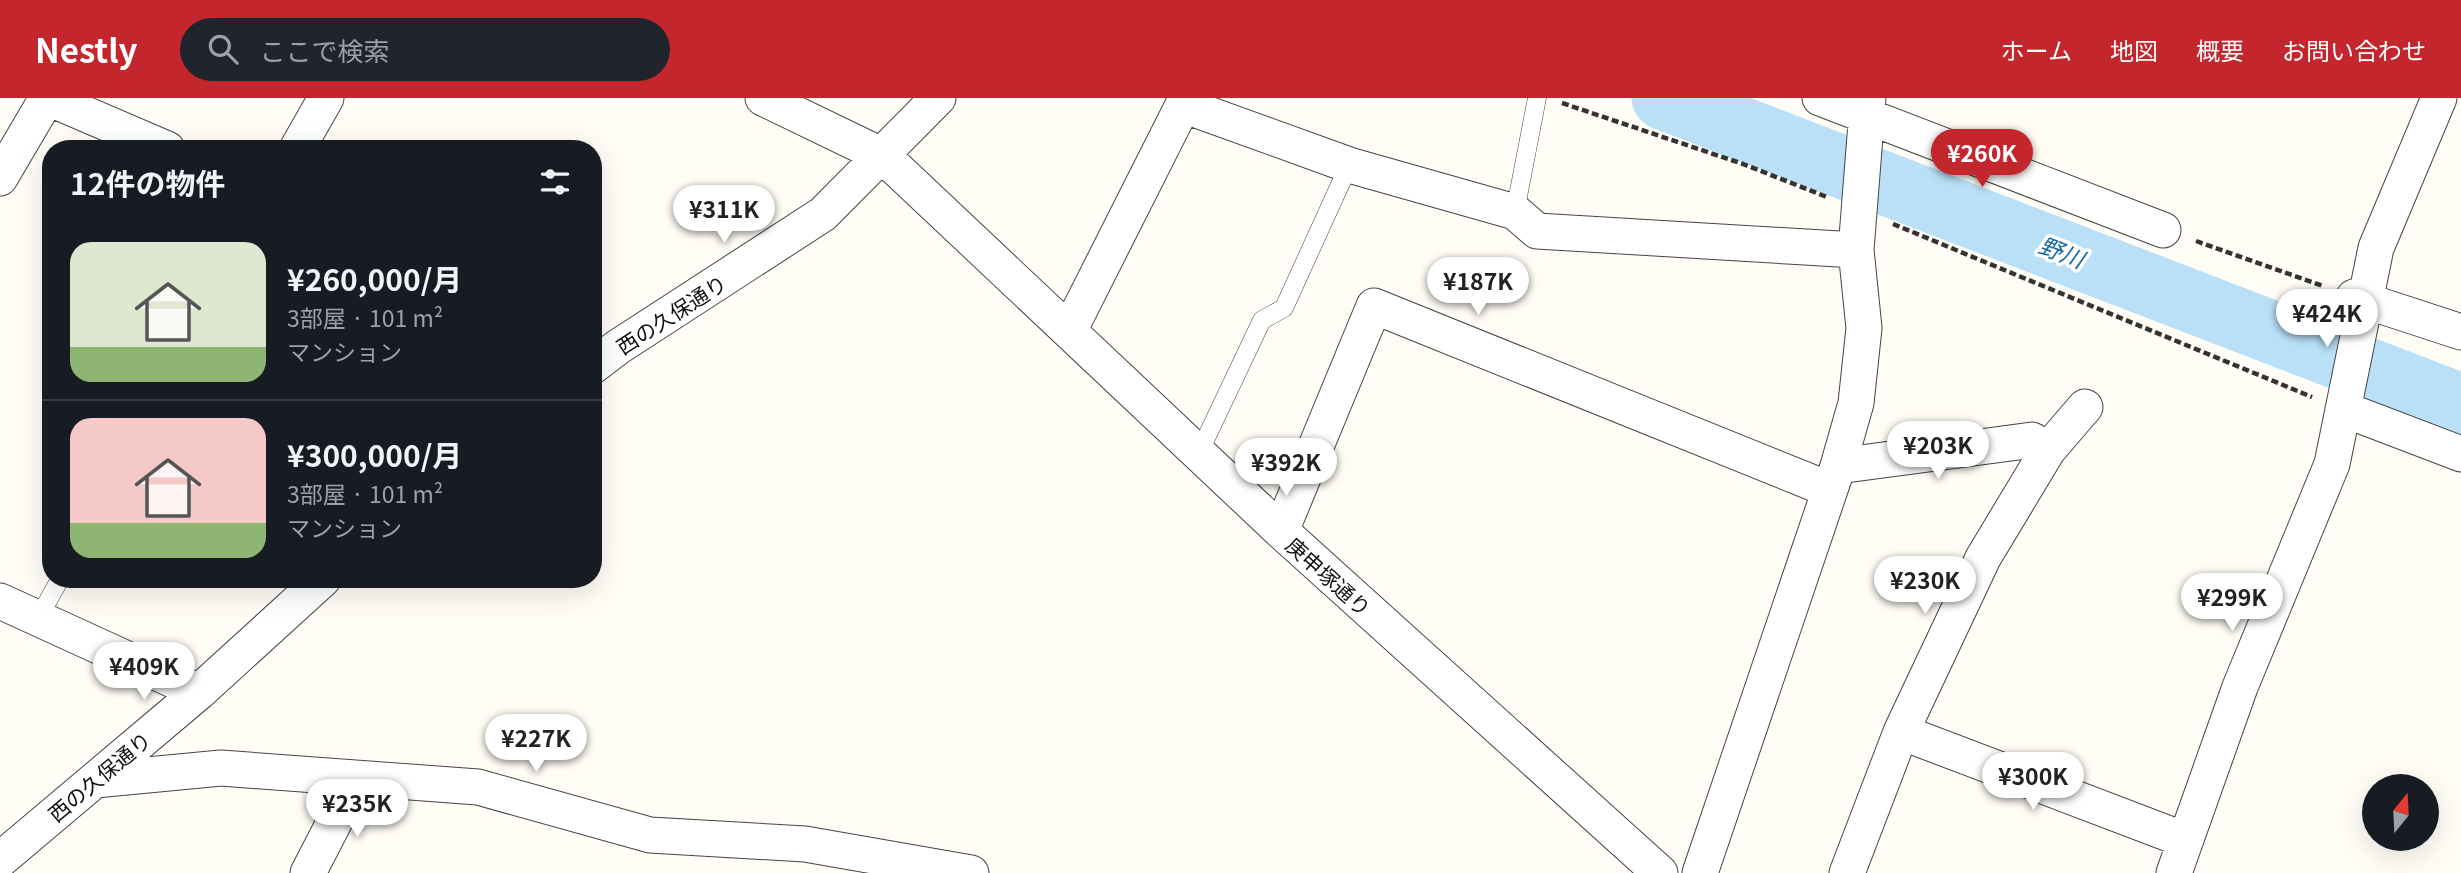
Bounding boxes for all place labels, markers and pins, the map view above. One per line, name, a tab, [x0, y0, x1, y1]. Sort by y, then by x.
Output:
pin: ¥260K	[1933, 130, 2031, 189]
pin: ¥311K	[675, 186, 773, 245]
pin: ¥187K	[1429, 258, 1527, 317]
pin: ¥424K	[2278, 289, 2376, 349]
pin: ¥203K	[1889, 422, 1987, 481]
pin: ¥392K	[1237, 438, 1335, 498]
pin: ¥230K	[1876, 556, 1974, 616]
pin: ¥299K	[2183, 574, 2281, 633]
pin: ¥409K	[95, 642, 193, 702]
pin: ¥227K	[487, 714, 585, 774]
pin: ¥300K	[1984, 752, 2082, 812]
pin: ¥235K	[308, 780, 406, 839]

